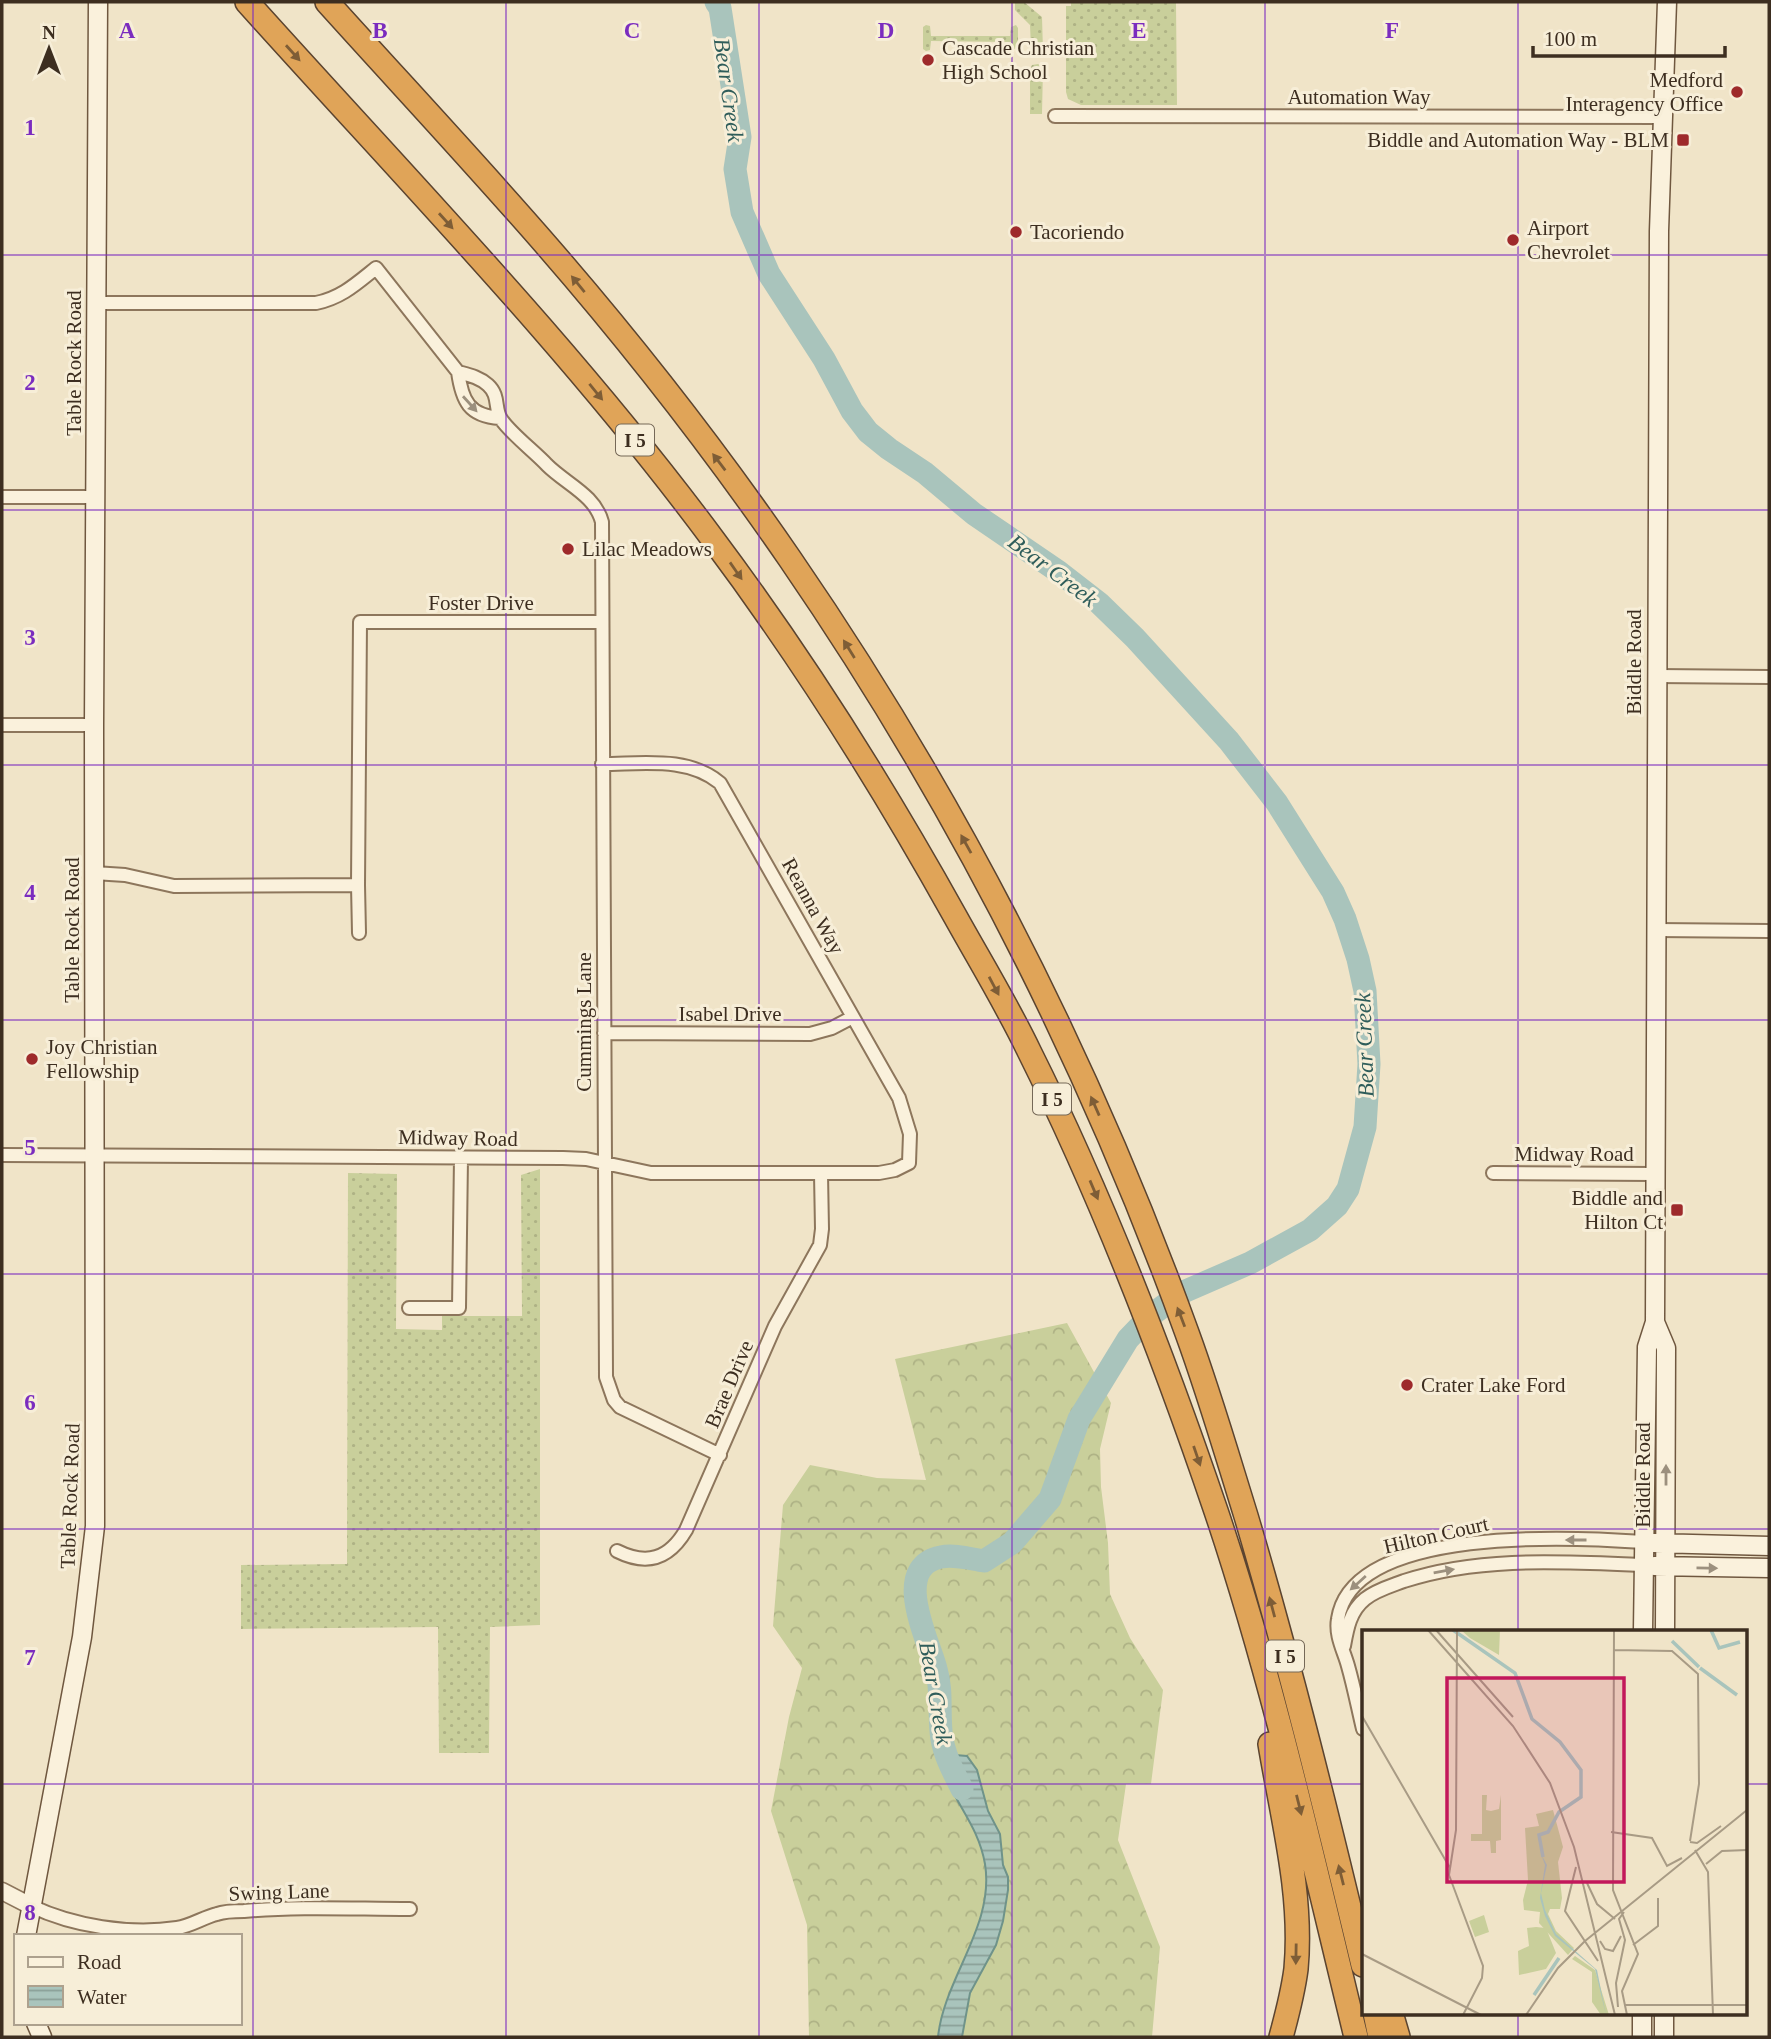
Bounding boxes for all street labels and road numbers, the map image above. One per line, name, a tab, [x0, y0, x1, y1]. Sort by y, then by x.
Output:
street label: Automation Way	[1287, 85, 1431, 109]
street label: Table Rock Road	[62, 290, 86, 436]
road number: I 5	[616, 424, 654, 456]
street label: Foster Drive	[428, 591, 534, 615]
street label: Biddle Road	[1622, 609, 1646, 715]
street label: Reanna Way	[777, 854, 849, 959]
street label: Table Rock Road	[60, 857, 84, 1003]
street label: Cummings Lane	[572, 952, 596, 1092]
street label: Isabel Drive	[678, 1002, 782, 1026]
road number: I 5	[1033, 1084, 1071, 1114]
street label: Midway Road	[398, 1125, 518, 1151]
street label: Midway Road	[1514, 1142, 1634, 1166]
street label: Brae Drive	[700, 1337, 758, 1431]
street label: Table Rock Road	[55, 1422, 85, 1569]
street label: Biddle Road	[1631, 1422, 1655, 1528]
street label: Hilton Court	[1381, 1511, 1491, 1559]
road number: I 5	[1266, 1640, 1304, 1672]
street label: Swing Lane	[228, 1878, 330, 1906]

